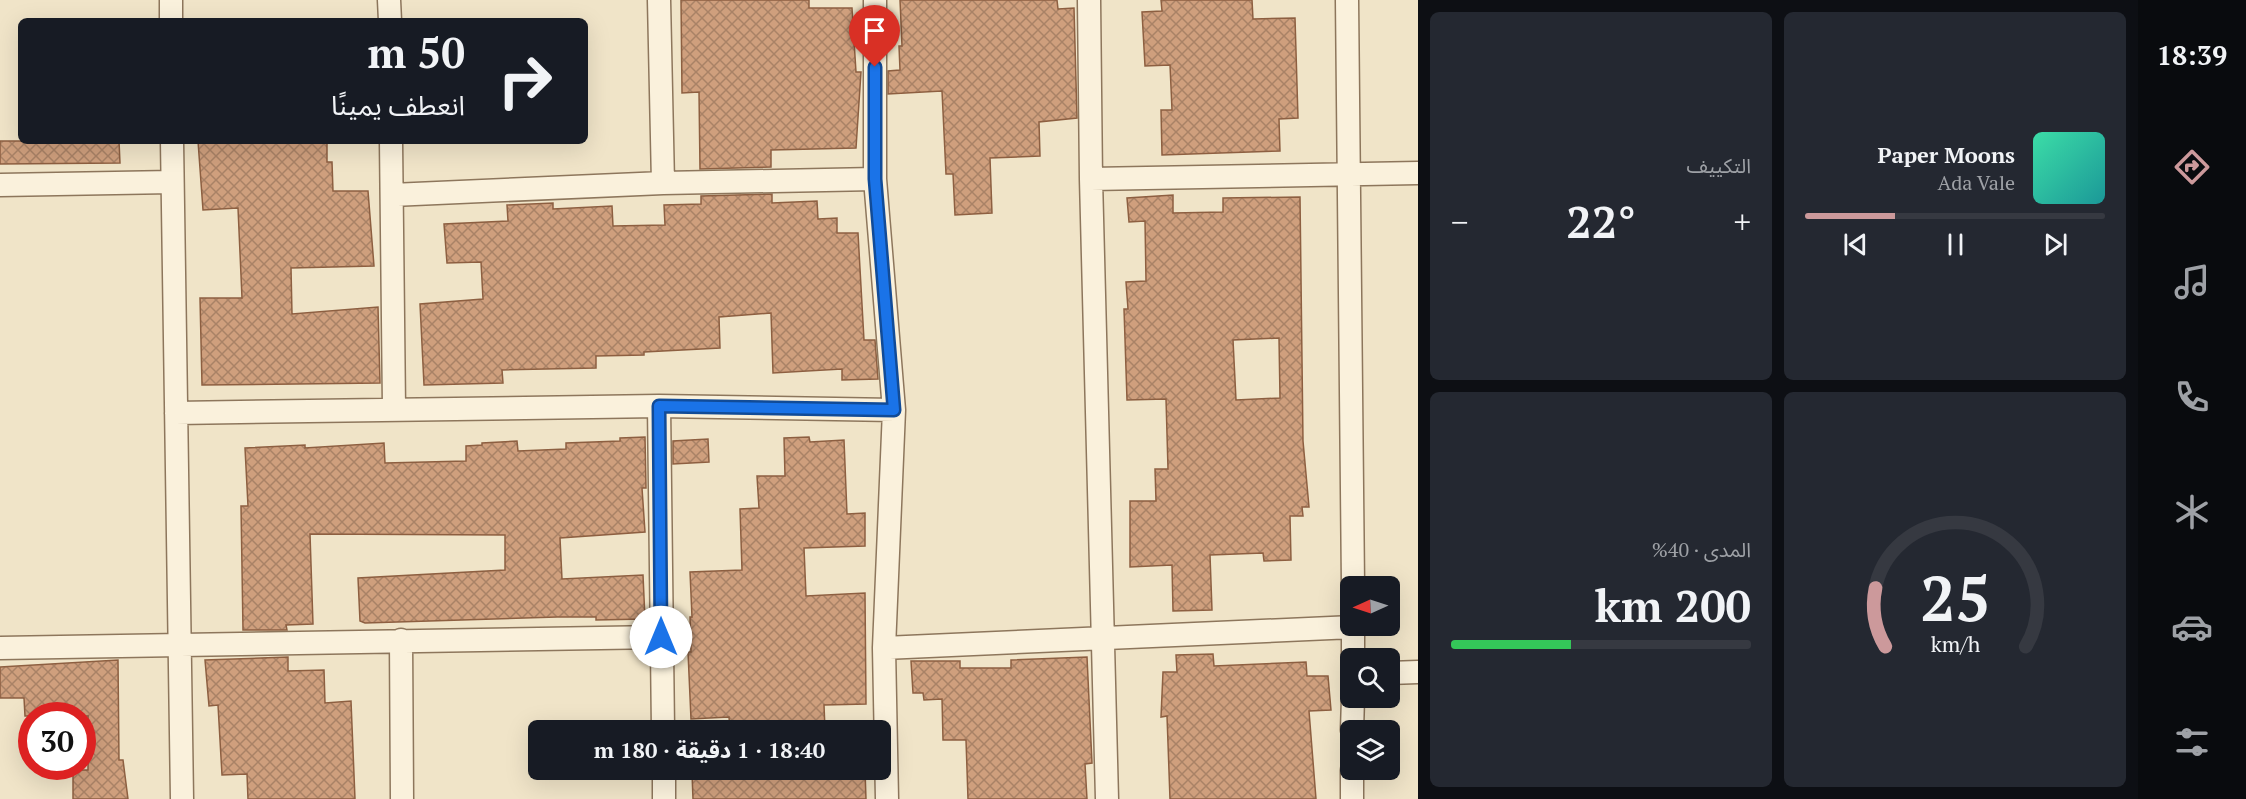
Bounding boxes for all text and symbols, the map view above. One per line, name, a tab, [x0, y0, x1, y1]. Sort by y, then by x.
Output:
pin	[849, 5, 900, 67]
icon: arrive	[858, 14, 891, 47]
text: 50 m	[367, 24, 465, 80]
text: 18:39	[2157, 37, 2227, 73]
icon: right	[486, 42, 564, 120]
text: انعطف يمينًا	[331, 87, 465, 123]
text: Paper Moons	[1877, 140, 2015, 169]
icon: directions	[2171, 146, 2213, 188]
text: التكييف	[1687, 152, 1751, 179]
text: Ada Vale	[1938, 169, 2015, 196]
text: 22°	[1566, 191, 1636, 251]
text: −	[1451, 200, 1469, 243]
text: +	[1733, 200, 1751, 243]
icon: previous	[1839, 228, 1872, 261]
icon: pause	[1939, 228, 1972, 261]
icon: next	[2039, 228, 2072, 261]
icon: music	[2171, 261, 2213, 303]
icon: phone	[2171, 376, 2213, 418]
icon: climate	[2171, 491, 2213, 533]
text: المدى · 40%	[1652, 536, 1751, 563]
text: 25	[1920, 556, 1990, 639]
text: 200 km	[1595, 575, 1751, 635]
north arrow	[1340, 576, 1400, 636]
map controls	[1340, 576, 1400, 780]
position arrow	[629, 605, 693, 669]
icon: car	[2171, 606, 2213, 648]
text: km/h	[1930, 630, 1980, 658]
button: search	[1340, 648, 1400, 708]
speed limit sign: 30	[18, 702, 96, 780]
button: layers	[1340, 720, 1400, 780]
icon: filters	[2171, 721, 2213, 763]
text: 18:40 · 1 دقيقة · 180 m	[594, 735, 825, 764]

